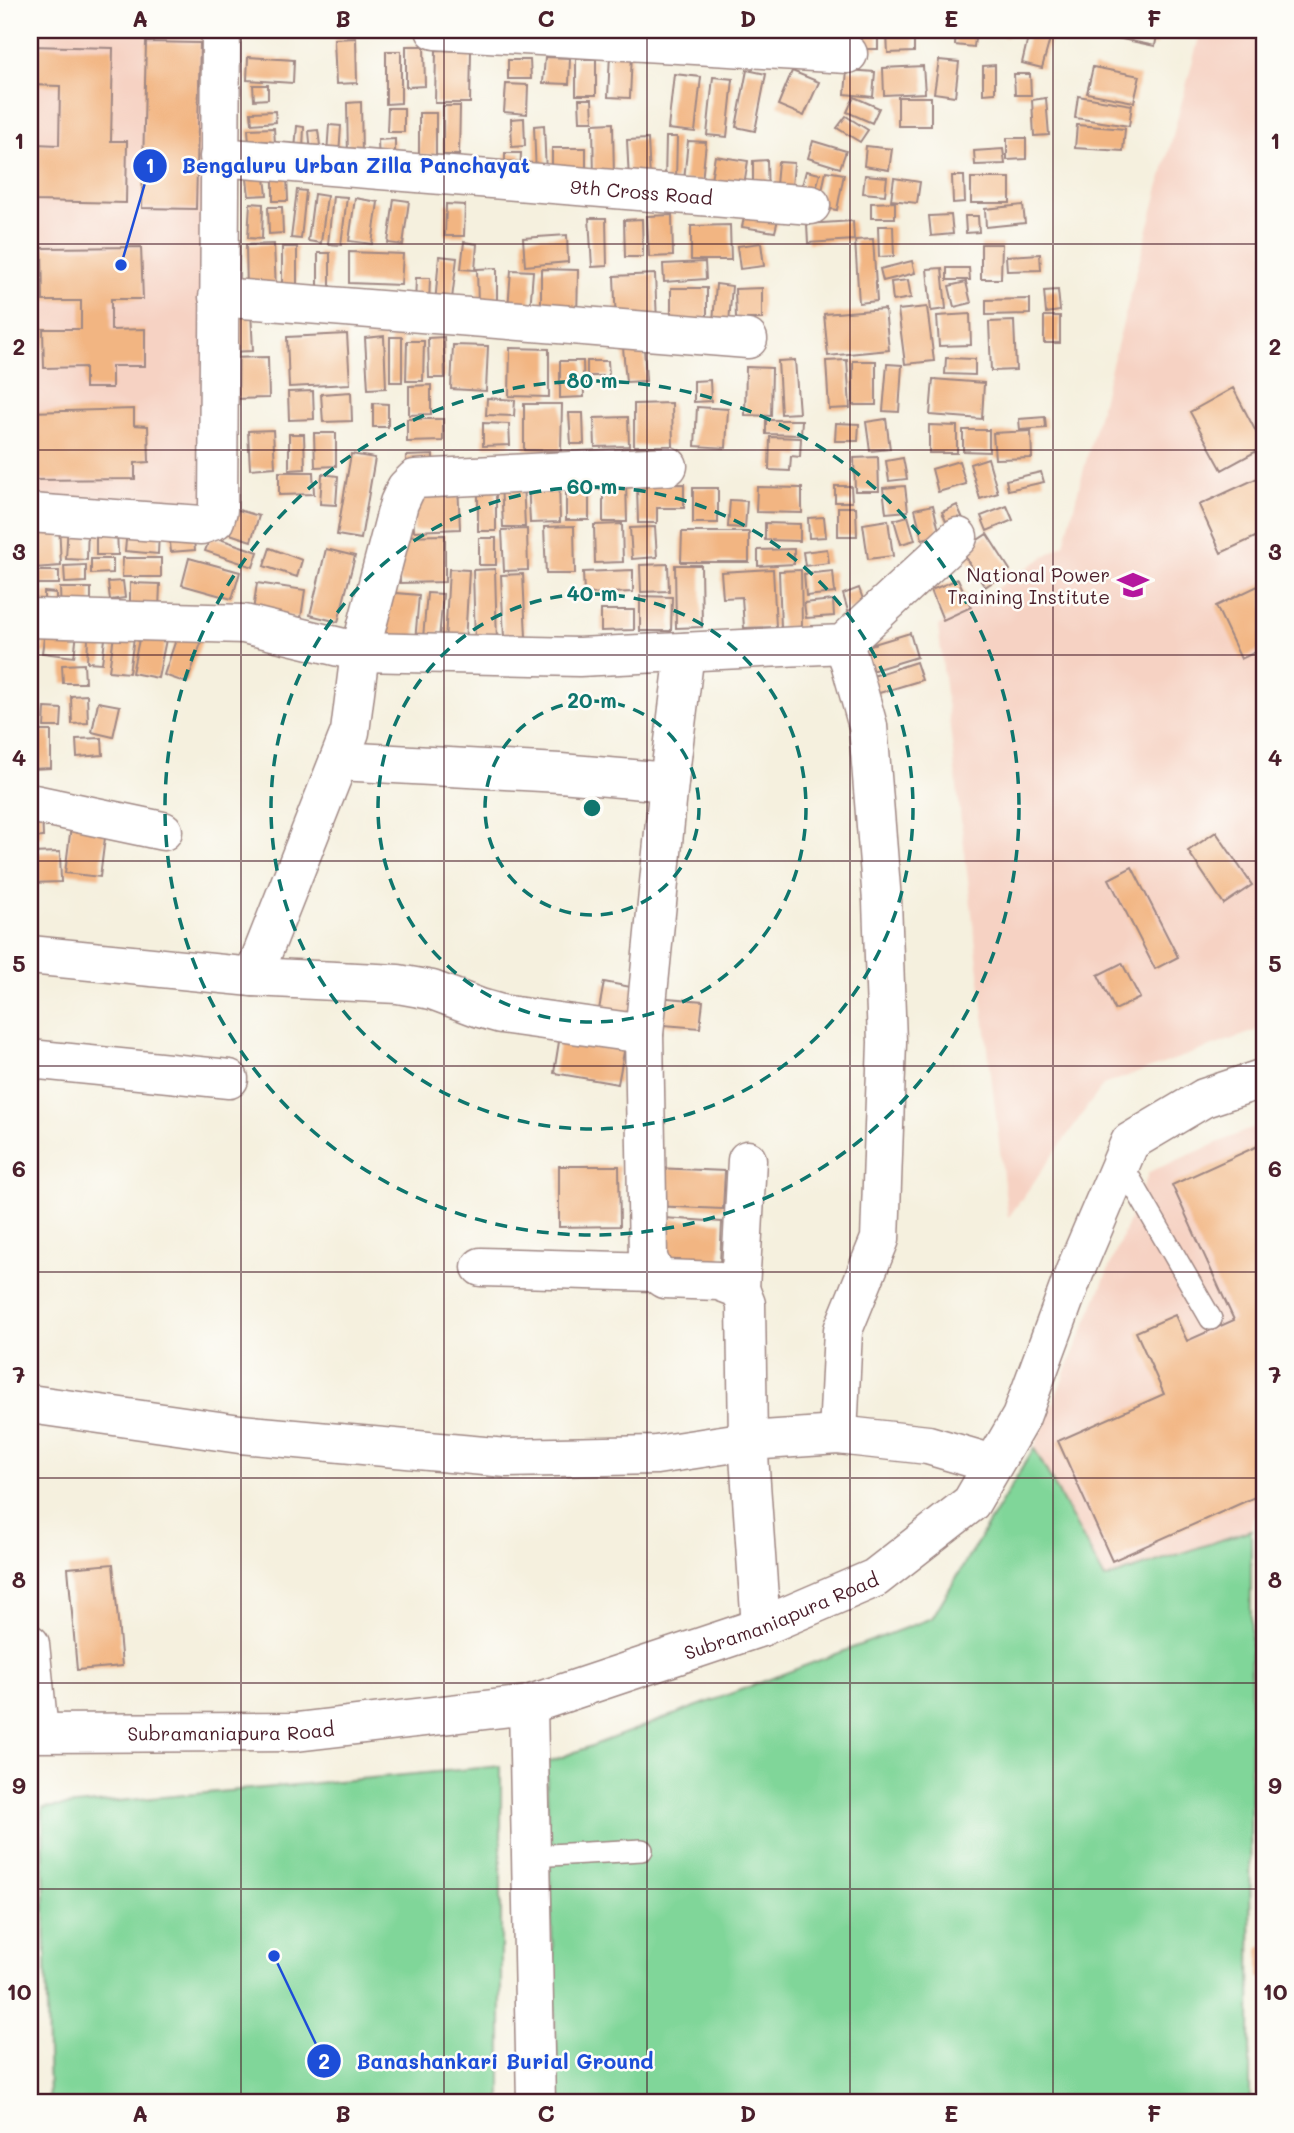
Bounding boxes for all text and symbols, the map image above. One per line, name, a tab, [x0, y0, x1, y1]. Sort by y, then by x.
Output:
text: A	[132, 3, 148, 33]
text: B	[335, 3, 351, 33]
text: C	[537, 3, 555, 33]
text: D	[740, 3, 756, 33]
text: E	[944, 3, 958, 33]
text: F	[1147, 3, 1161, 33]
text: 1	[14, 125, 24, 155]
text: 1	[1270, 125, 1280, 155]
callout: Bengaluru Urban Zilla Panchayat	[133, 145, 544, 187]
text: 1	[145, 151, 155, 178]
text: Bengaluru Urban Zilla Panchayat	[182, 151, 530, 179]
street label: 9th Cross Road	[569, 173, 714, 209]
text: 2	[13, 331, 25, 361]
text: 2	[1269, 331, 1281, 361]
text: 80 m	[567, 366, 617, 393]
text: 60 m	[567, 472, 617, 499]
text: 3	[12, 536, 26, 566]
text: 3	[1268, 536, 1282, 566]
place label: National Power Training Institute	[947, 562, 1110, 609]
school or university icon: National Power Training Institute	[1116, 568, 1150, 602]
text: 40 m	[566, 579, 618, 606]
text: 20 m	[567, 686, 617, 713]
text: 4	[12, 742, 26, 772]
text: 4	[1268, 742, 1282, 772]
centre of rings	[580, 796, 604, 820]
text: 5	[12, 948, 26, 978]
text: 5	[1268, 948, 1282, 978]
text: 6	[12, 1153, 26, 1183]
text: 6	[1268, 1153, 1282, 1183]
text: 7	[13, 1359, 26, 1389]
text: 7	[1269, 1359, 1282, 1389]
text: 8	[12, 1564, 26, 1594]
text: 8	[1268, 1564, 1282, 1594]
street label: Subramaniapura Road	[681, 1566, 882, 1664]
street label: Subramaniapura Road	[128, 1715, 336, 1745]
text: 9	[12, 1770, 26, 1800]
text: 9	[1268, 1770, 1282, 1800]
text: 10	[7, 1976, 32, 2006]
text: 10	[1263, 1976, 1288, 2006]
callout: Banashankari Burial Ground	[307, 2040, 667, 2082]
text: 2	[318, 2047, 330, 2074]
text: Banashankari Burial Ground	[356, 2047, 654, 2074]
text: A	[132, 2098, 148, 2128]
text: B	[335, 2098, 351, 2128]
text: C	[537, 2098, 555, 2128]
text: D	[740, 2098, 756, 2128]
text: E	[944, 2098, 958, 2128]
text: F	[1147, 2098, 1161, 2128]

